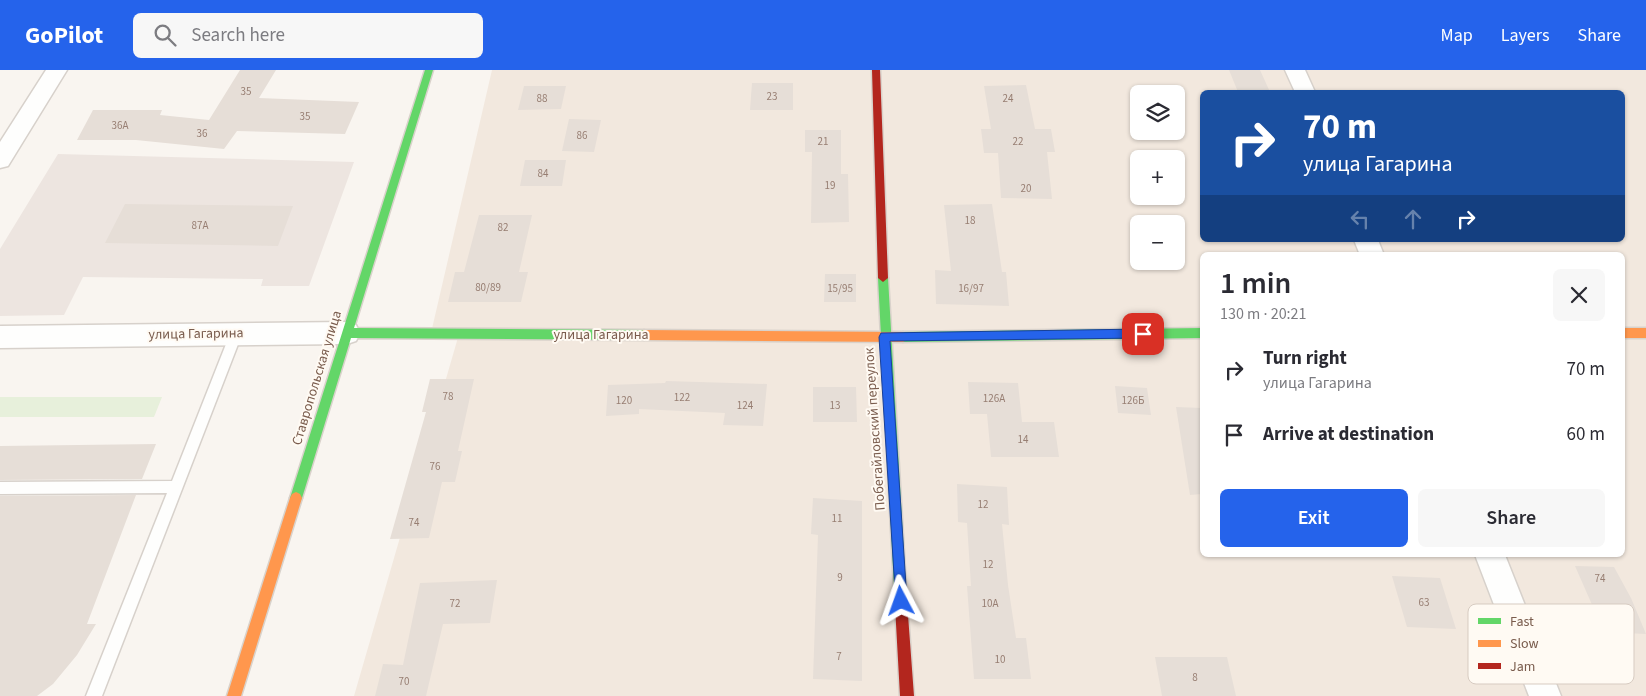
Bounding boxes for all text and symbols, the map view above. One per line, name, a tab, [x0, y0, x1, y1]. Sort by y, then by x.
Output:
search box	[133, 13, 483, 58]
text: GoPilot	[25, 18, 103, 53]
icon: search	[151, 21, 179, 49]
text: Search here	[191, 22, 285, 49]
text: Map	[1441, 23, 1473, 48]
text: Layers	[1501, 23, 1550, 48]
text: Share	[1578, 23, 1621, 48]
house number: 35	[241, 84, 251, 99]
map controls	[1130, 85, 1185, 270]
button: layers	[1130, 85, 1185, 140]
house number: 23	[767, 89, 777, 104]
house number: 88	[537, 91, 548, 106]
house number: 24	[1003, 91, 1014, 106]
text: 70 m	[1303, 102, 1377, 152]
house number: 35	[300, 109, 310, 124]
icon: right	[1220, 110, 1285, 175]
house number: 36А	[112, 118, 128, 133]
house number: 36	[197, 126, 208, 141]
house number: 86	[577, 128, 588, 143]
house number: 21	[818, 134, 828, 149]
house number: 22	[1013, 134, 1023, 149]
text: улица Гагарина	[1303, 148, 1453, 180]
button: +	[1130, 150, 1185, 205]
house number: 84	[538, 166, 549, 181]
house number: 19	[825, 178, 835, 193]
house number: 20	[1021, 181, 1031, 196]
icon: left	[1346, 205, 1374, 233]
icon: ahead	[1399, 205, 1427, 233]
icon: right	[1452, 205, 1480, 233]
house number: 18	[965, 213, 976, 228]
button: −	[1130, 215, 1185, 270]
house number: 87А	[192, 218, 208, 233]
house number: 82	[498, 220, 508, 235]
text: 1 min	[1220, 262, 1291, 305]
button: close	[1553, 269, 1605, 321]
house number: 80/89	[475, 280, 501, 295]
house number: 15/95	[827, 281, 853, 296]
house number: 16/97	[958, 281, 984, 296]
text: 130 m · 20:21	[1220, 303, 1307, 325]
street label: Ставропольская улица	[287, 308, 347, 448]
pin	[1122, 313, 1164, 355]
icon: arrive	[1129, 320, 1157, 348]
street label: улица Гагарина	[148, 323, 244, 345]
street label: улица Гагарина	[553, 325, 649, 345]
text: Turn right	[1263, 345, 1347, 372]
street label: Побегайловский переулок	[859, 347, 891, 511]
icon: right	[1220, 356, 1248, 384]
text: 70 m	[1567, 356, 1605, 383]
text: улица Гагарина	[1263, 372, 1372, 394]
house number: 78	[443, 389, 454, 404]
house number: 122	[674, 390, 690, 405]
house number: 126А	[983, 391, 1005, 406]
house number: 120	[616, 393, 632, 408]
house number: 126Б	[1122, 393, 1144, 408]
house number: 124	[737, 398, 754, 413]
house number: 13	[830, 398, 840, 413]
icon: arrive	[1220, 421, 1248, 449]
text: Arrive at destination	[1263, 421, 1434, 448]
text: 60 m	[1567, 421, 1605, 448]
house number: 14	[1018, 432, 1029, 447]
house number: 76	[430, 459, 441, 474]
button: Exit	[1220, 489, 1408, 547]
button: Share	[1418, 489, 1605, 547]
house number: 12	[978, 497, 988, 512]
house number: 11	[832, 511, 842, 526]
house number: 74	[409, 515, 420, 530]
house number: 12	[983, 557, 993, 572]
house number: 9	[837, 570, 843, 585]
house number: 74	[1595, 571, 1606, 586]
position arrow	[874, 574, 926, 626]
house number: 63	[1419, 595, 1429, 610]
house number: 72	[450, 596, 460, 611]
house number: 10А	[982, 596, 998, 611]
legend	[1468, 604, 1634, 684]
text: Fast	[1510, 612, 1534, 632]
text: Slow	[1510, 634, 1539, 654]
house number: 7	[836, 649, 842, 664]
house number: 10	[995, 652, 1005, 667]
text: Jam	[1510, 657, 1535, 677]
house number: 8	[1192, 670, 1198, 685]
house number: 70	[399, 674, 409, 689]

